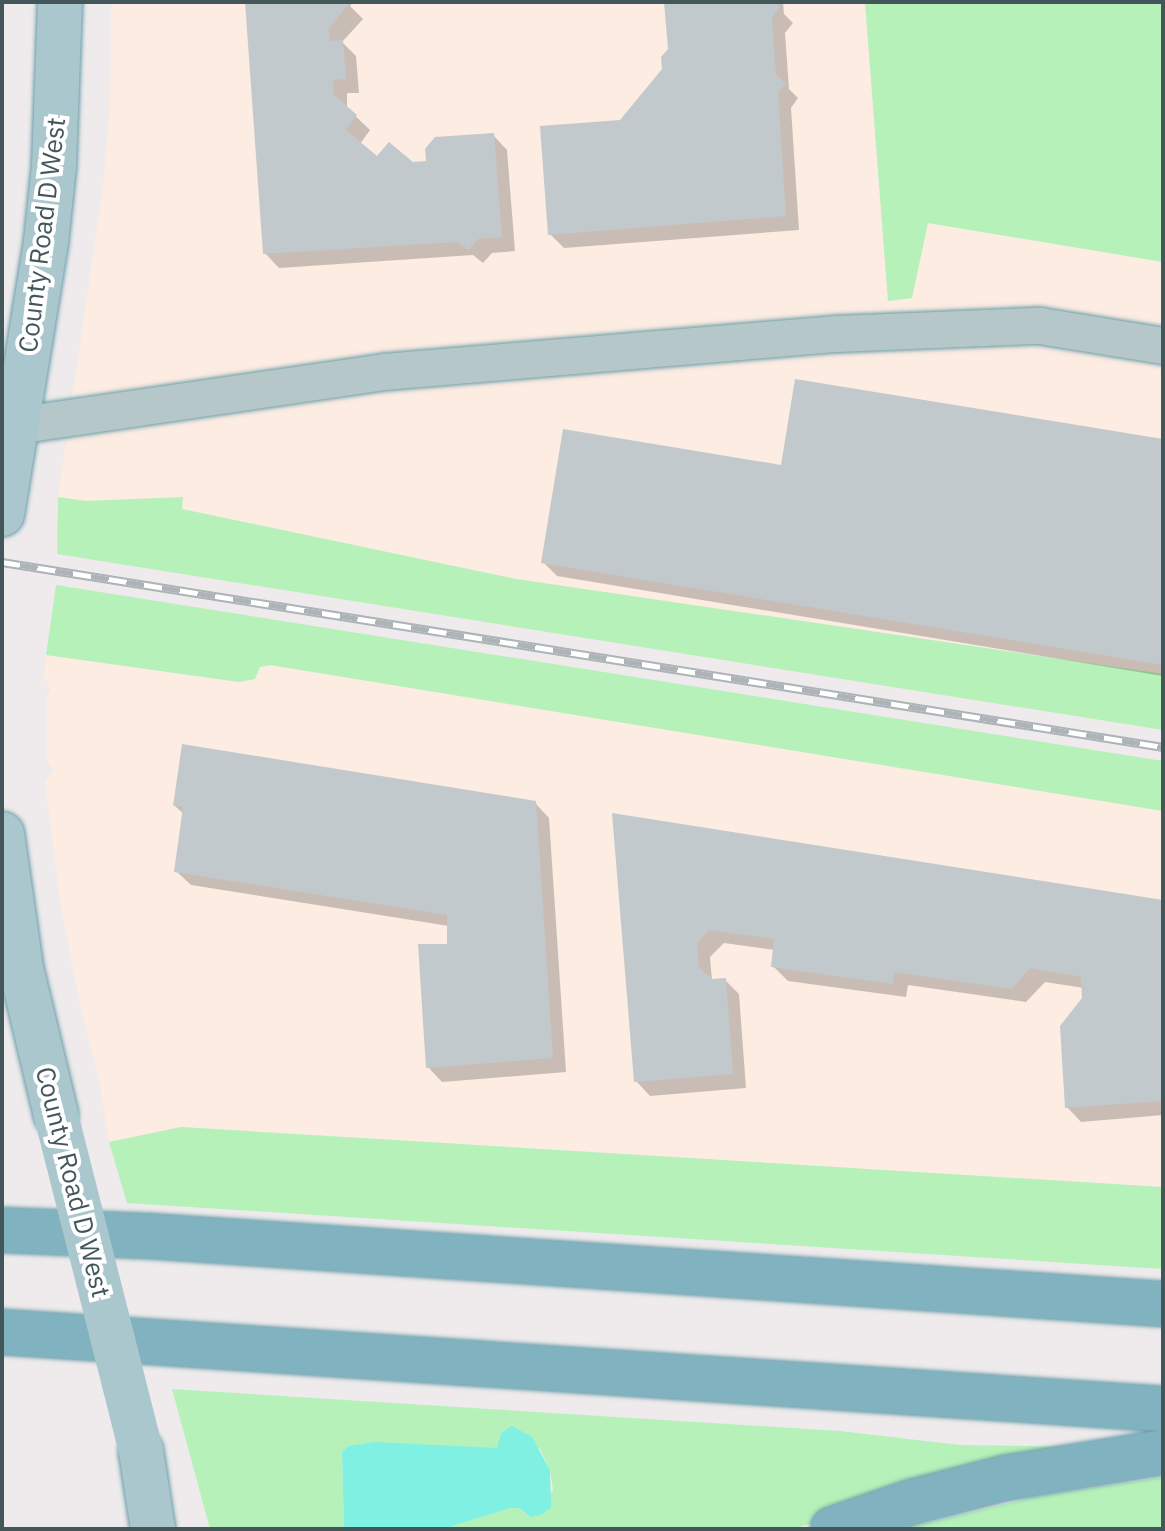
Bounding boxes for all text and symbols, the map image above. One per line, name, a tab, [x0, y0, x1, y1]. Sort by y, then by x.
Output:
street label: County Road D West	[12, 116, 72, 354]
street label: County Road D West	[29, 1063, 117, 1301]

